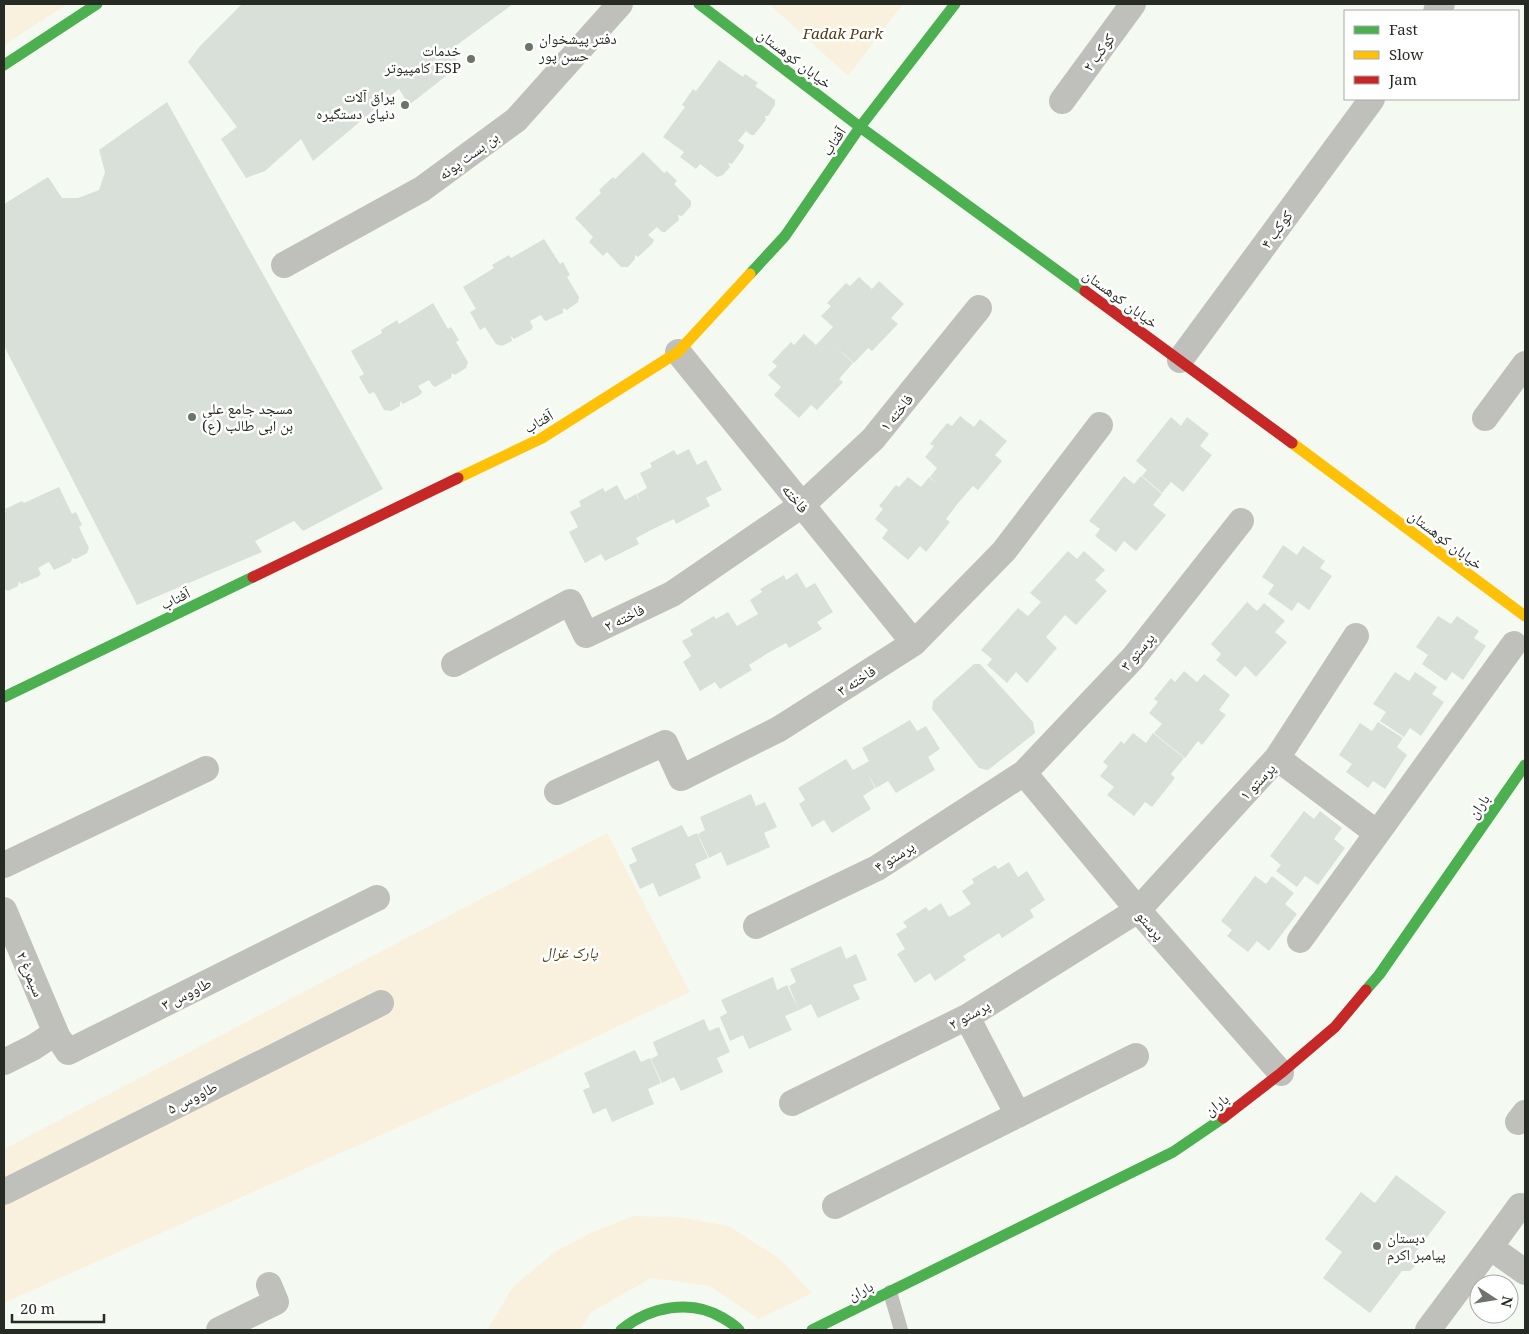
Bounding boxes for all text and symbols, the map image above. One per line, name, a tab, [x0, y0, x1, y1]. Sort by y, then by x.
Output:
legend	[1344, 10, 1519, 100]
text: Fast	[1389, 19, 1418, 39]
street label: خیابان کوهستان	[753, 23, 837, 94]
park label: Fadak Park	[802, 23, 884, 43]
place label: دفتر پیشخوان حسن پور	[538, 28, 617, 66]
street label: کوکب ۲	[1077, 29, 1119, 75]
place label: خدمات کامپیوتر ESP	[384, 40, 461, 77]
marker: دفتر پیشخوان حسن پور	[523, 41, 535, 53]
text: Slow	[1389, 44, 1423, 64]
marker: خدمات کامپیوتر ESP	[465, 53, 477, 65]
text: Jam	[1388, 69, 1417, 89]
place label: یراق آلات دنیای دستگیره	[316, 86, 395, 124]
marker: یراق آلات دنیای دستگیره	[399, 99, 411, 111]
street label: آفتاب	[816, 122, 851, 159]
street label: بن بست پونه	[434, 126, 503, 185]
street label: کوکب ۴	[1255, 206, 1297, 252]
street label: خیابان کوهستان	[1079, 264, 1163, 333]
street label: فاخته ۱	[875, 389, 917, 435]
place label: مسجد جامع علی بن ابی طالب (ع)	[202, 398, 293, 436]
street label: آفتاب	[520, 404, 557, 437]
marker: مسجد جامع علی بن ابی طالب (ع)	[186, 411, 198, 423]
street label: فاخته	[778, 479, 814, 517]
street label: خیابان کوهستان	[1404, 504, 1488, 575]
street label: آفتاب	[157, 582, 194, 614]
street label: فاخته ۲	[601, 599, 647, 635]
street label: پرستو ۳	[1115, 628, 1159, 674]
street label: فاخته ۳	[833, 660, 879, 700]
street label: پرستو ۱	[1235, 758, 1279, 804]
street label: باران	[1462, 790, 1494, 823]
street label: پرستو ۴	[870, 836, 918, 876]
street label: پرستو	[1132, 906, 1170, 944]
park label: پارک غزال	[542, 942, 599, 962]
street label: سیمرغ ۲	[12, 948, 49, 1000]
street label: طاووس ۳	[158, 972, 215, 1015]
street label: پرستو ۲	[945, 995, 993, 1034]
street label: طاووس ۵	[164, 1076, 221, 1119]
street label: باران	[1200, 1088, 1233, 1121]
place label: دبستان پیامبر اکرم	[1387, 1227, 1446, 1265]
marker: دبستان پیامبر اکرم	[1371, 1240, 1383, 1252]
north arrow	[1469, 1274, 1519, 1324]
street label: باران	[844, 1275, 877, 1306]
scale bar	[12, 1292, 105, 1324]
text: N	[1497, 1294, 1518, 1309]
text: 20 m	[20, 1298, 55, 1318]

